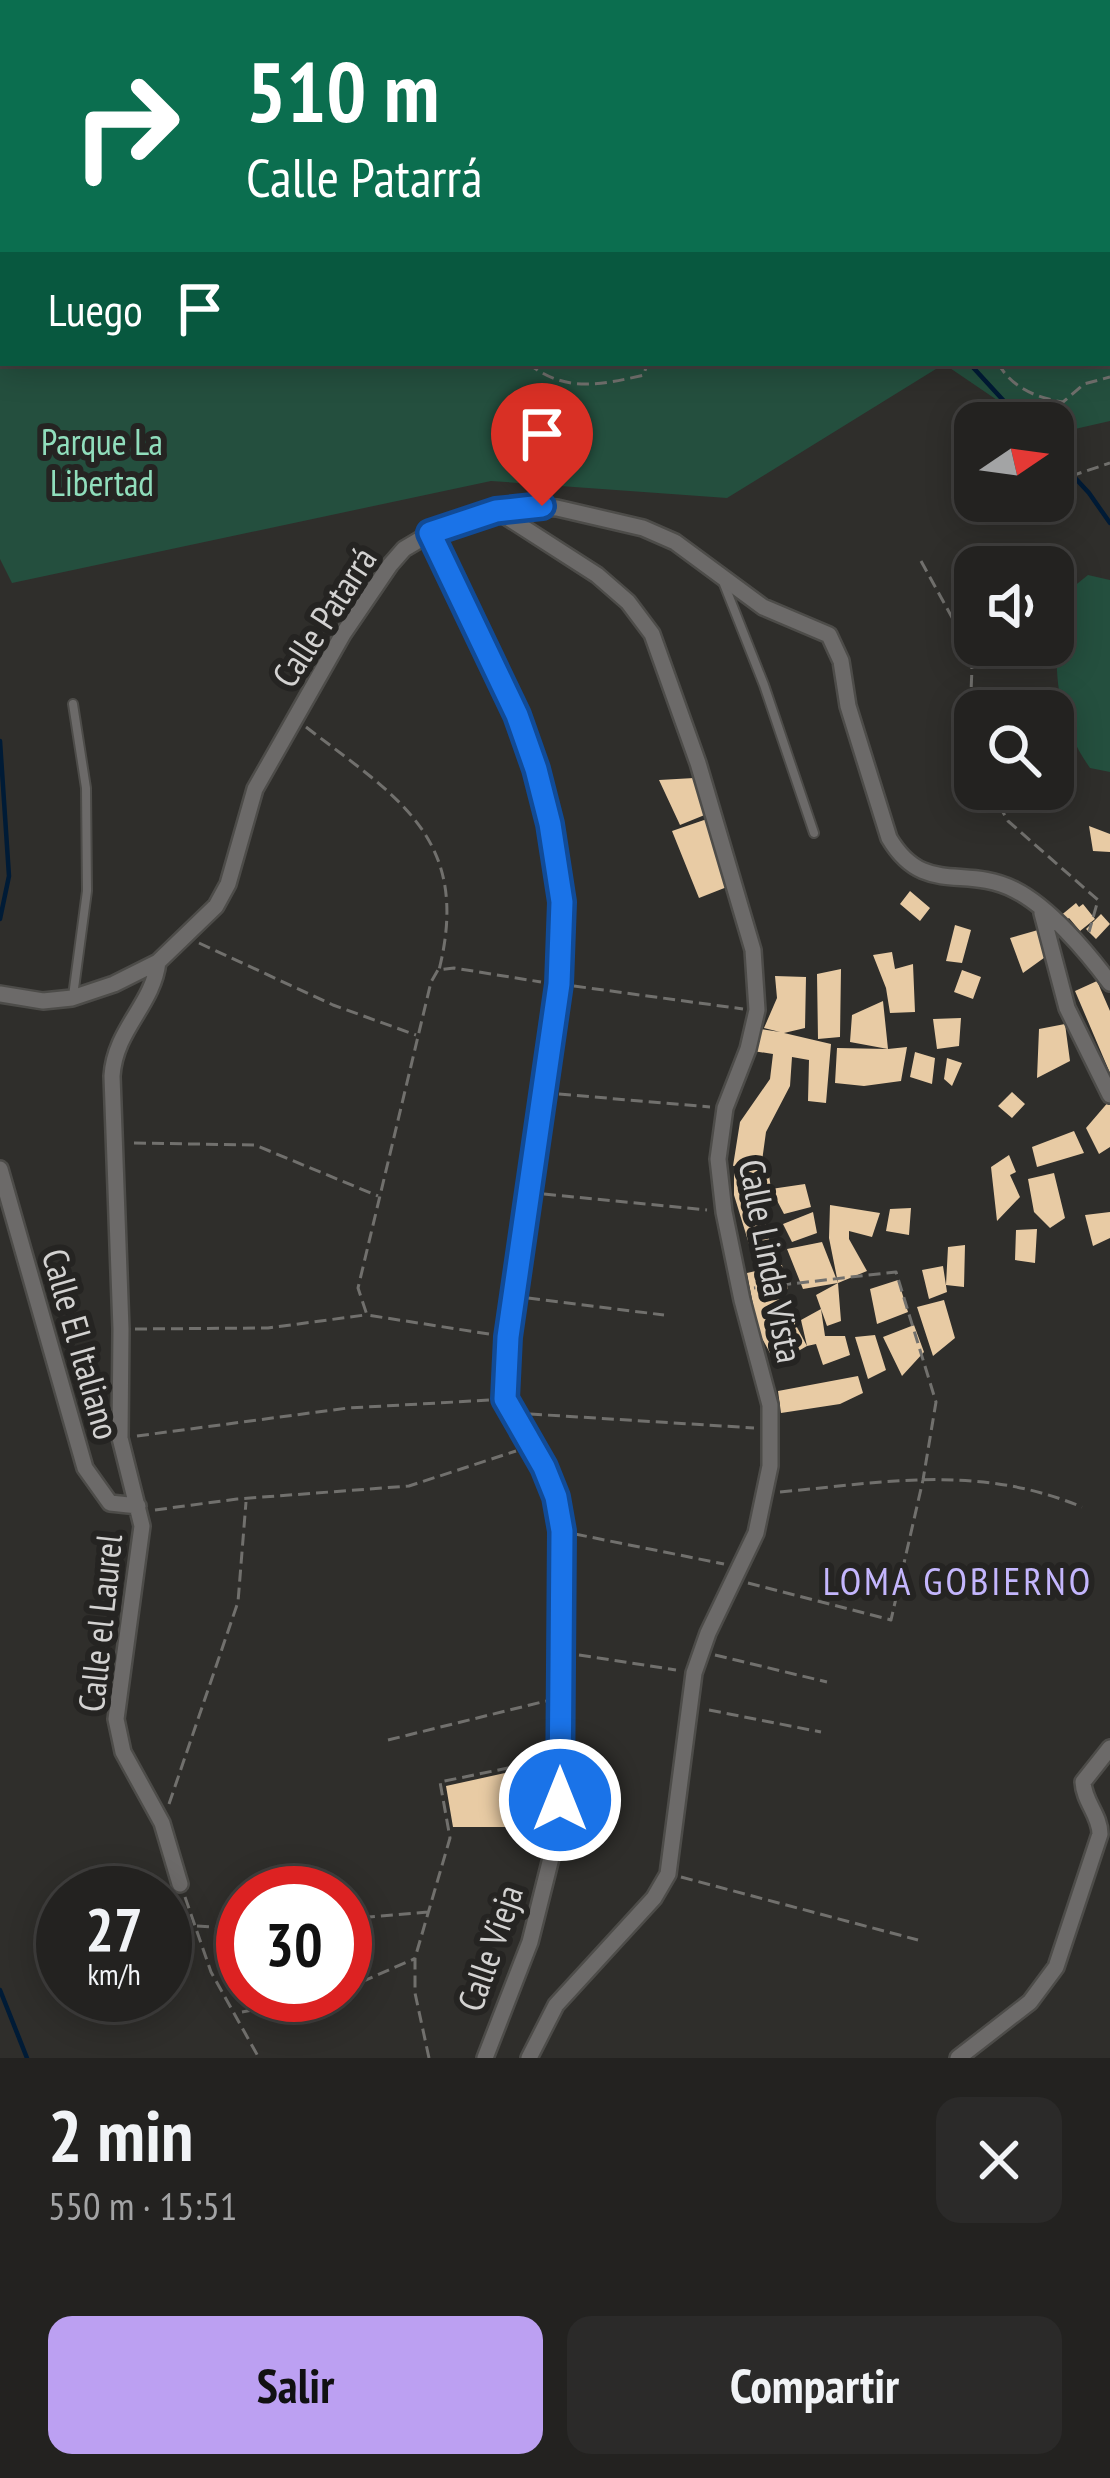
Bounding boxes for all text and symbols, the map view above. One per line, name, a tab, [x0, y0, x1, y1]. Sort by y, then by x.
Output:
text: 510 m	[246, 36, 439, 145]
icon: right	[48, 48, 204, 204]
text: Calle Patarrá	[246, 142, 483, 212]
icon: arrive	[167, 276, 233, 342]
text: Luego	[48, 280, 143, 338]
pin	[491, 383, 593, 506]
icon: arrive	[509, 401, 575, 467]
north arrow	[954, 402, 1074, 522]
map controls	[954, 402, 1074, 810]
park label: Parque La Libertad	[41, 418, 163, 506]
street label: Calle Patarrá	[261, 538, 386, 696]
button: sound	[954, 546, 1074, 666]
button: search	[954, 690, 1074, 810]
street label: Calle Linda Vista	[729, 1155, 814, 1366]
street label: Calle El Italiano	[32, 1243, 131, 1444]
street label: Calle el Laurel	[67, 1531, 132, 1714]
district label: LOMA GOBIERNO	[823, 1555, 1093, 1606]
position arrow	[497, 1737, 623, 1863]
speed limit sign: 30	[216, 1866, 372, 2022]
street label: Calle Vieja	[446, 1879, 533, 2017]
text: 27	[85, 1890, 143, 1968]
text: km/h	[87, 1954, 141, 1993]
text: 2 min	[48, 2088, 193, 2181]
button: close	[936, 2097, 1062, 2223]
text: 550 m · 15:51	[48, 2180, 237, 2231]
button: Salir	[48, 2316, 543, 2454]
button: Compartir	[567, 2316, 1062, 2454]

